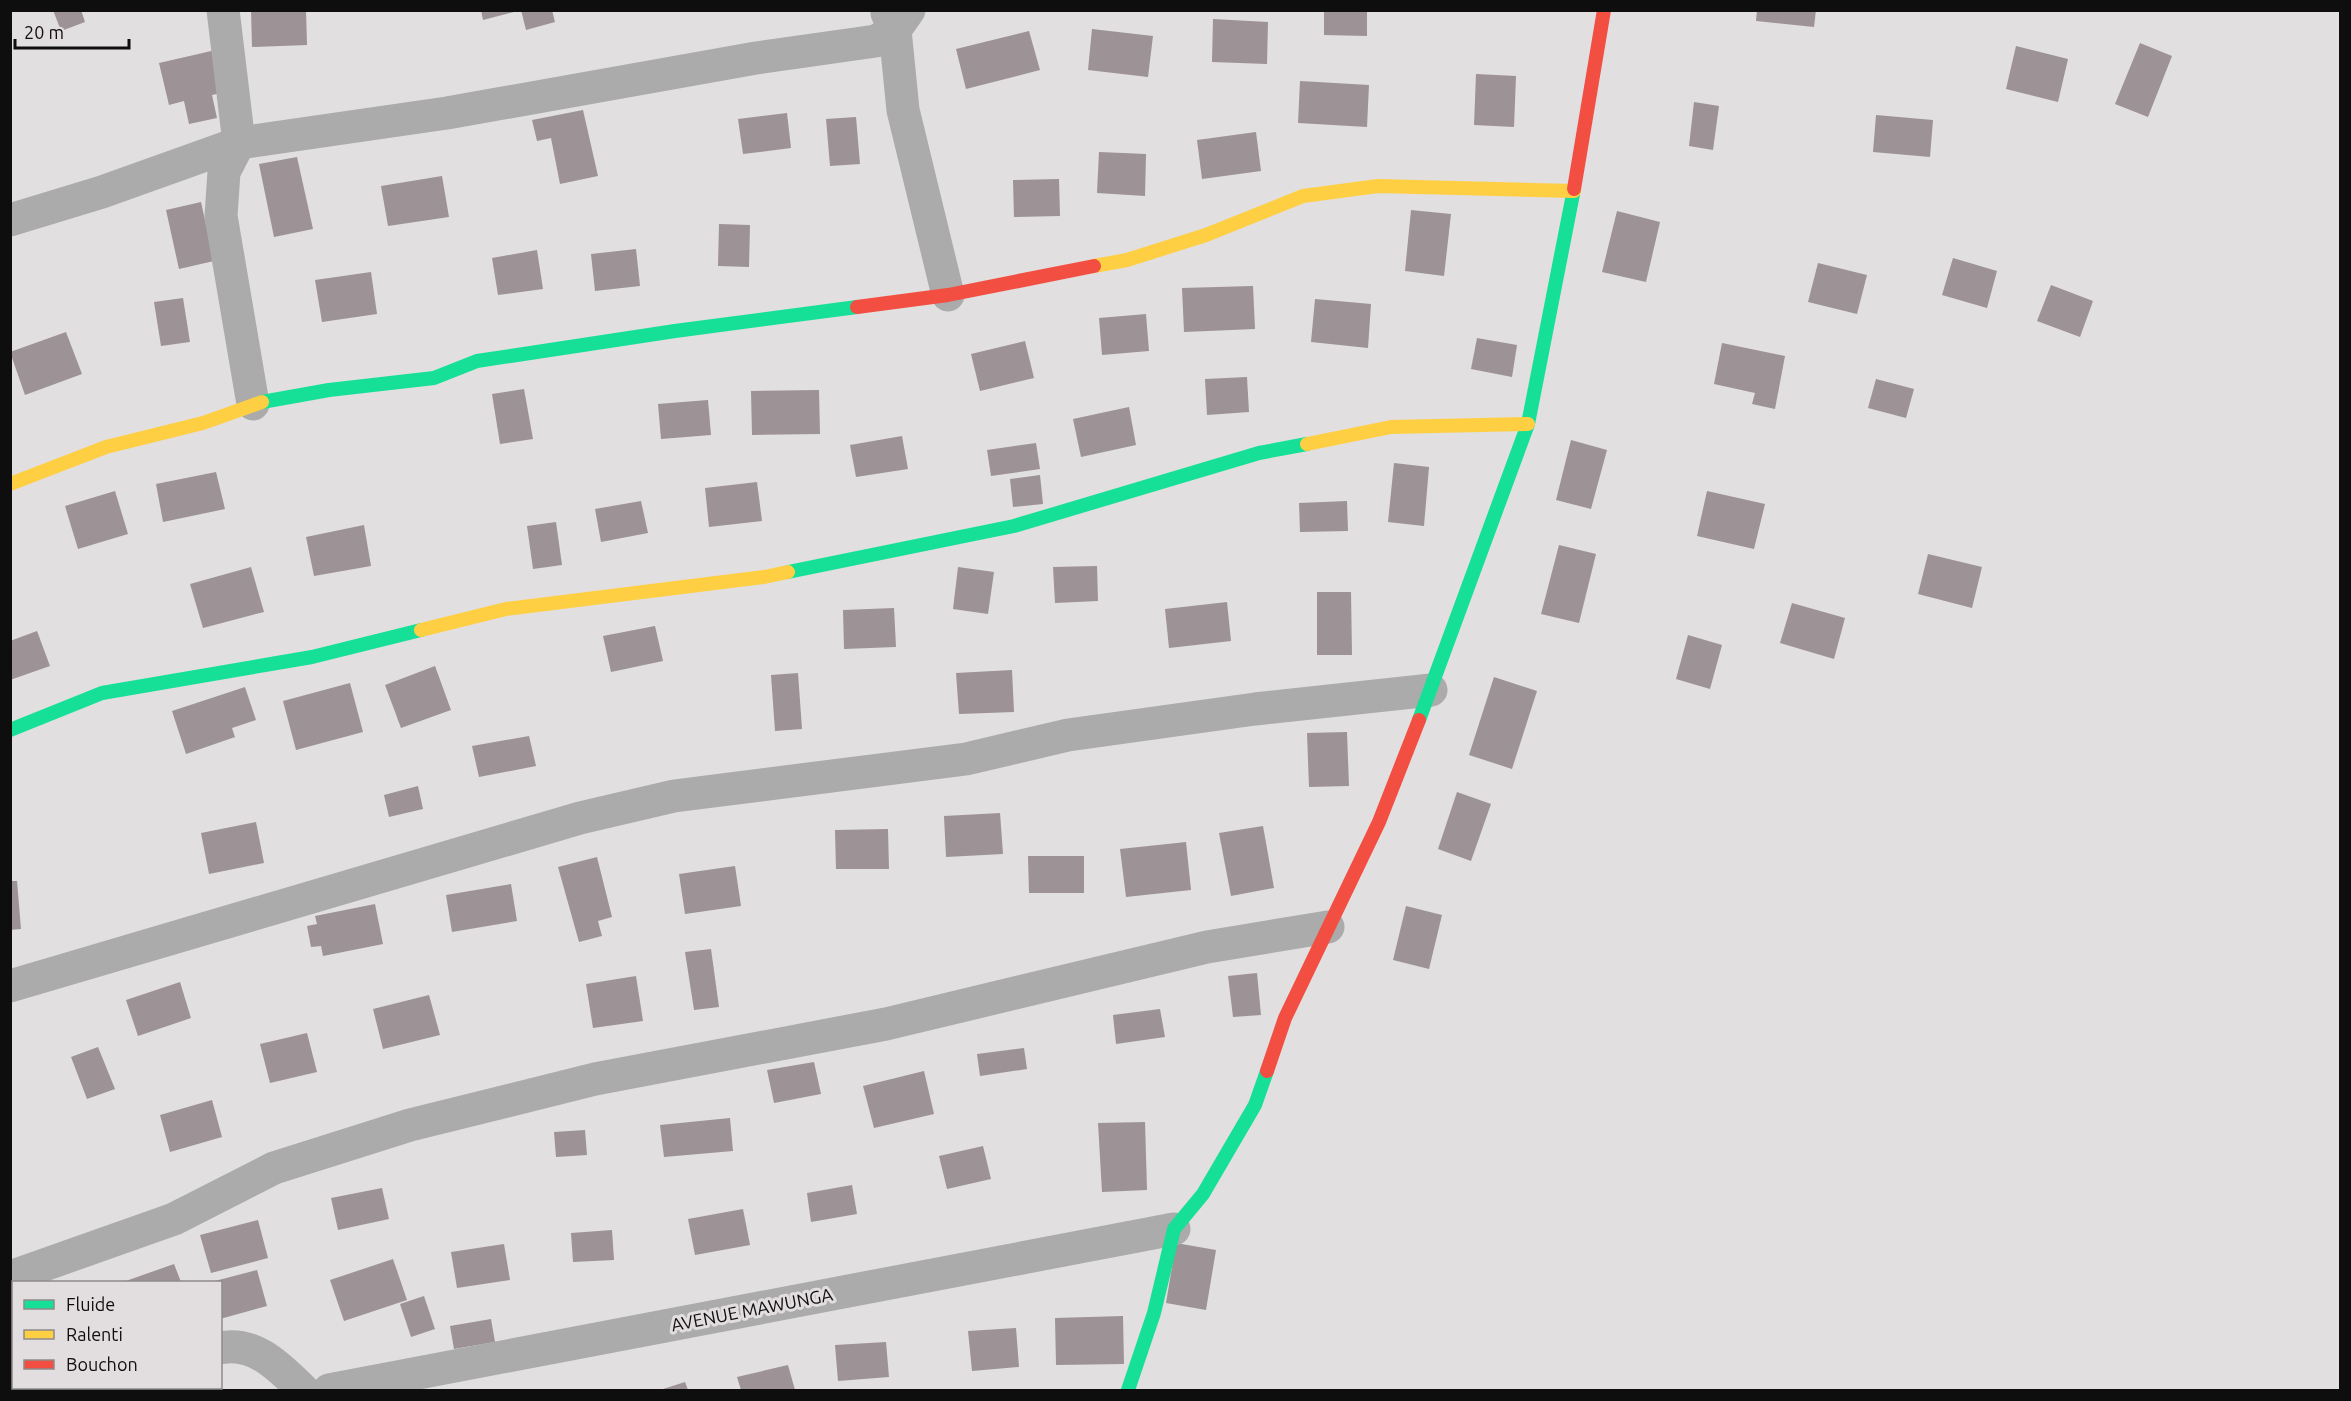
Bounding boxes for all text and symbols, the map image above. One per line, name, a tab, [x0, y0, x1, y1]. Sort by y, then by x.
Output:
scale bar	[15, 12, 129, 50]
text: 20 m	[24, 22, 64, 42]
legend	[12, 1281, 222, 1389]
street label: AVENUE MAWUNGA	[669, 1283, 835, 1335]
text: Fluide	[66, 1294, 115, 1314]
text: Ralenti	[66, 1324, 123, 1344]
text: Bouchon	[66, 1354, 138, 1374]

